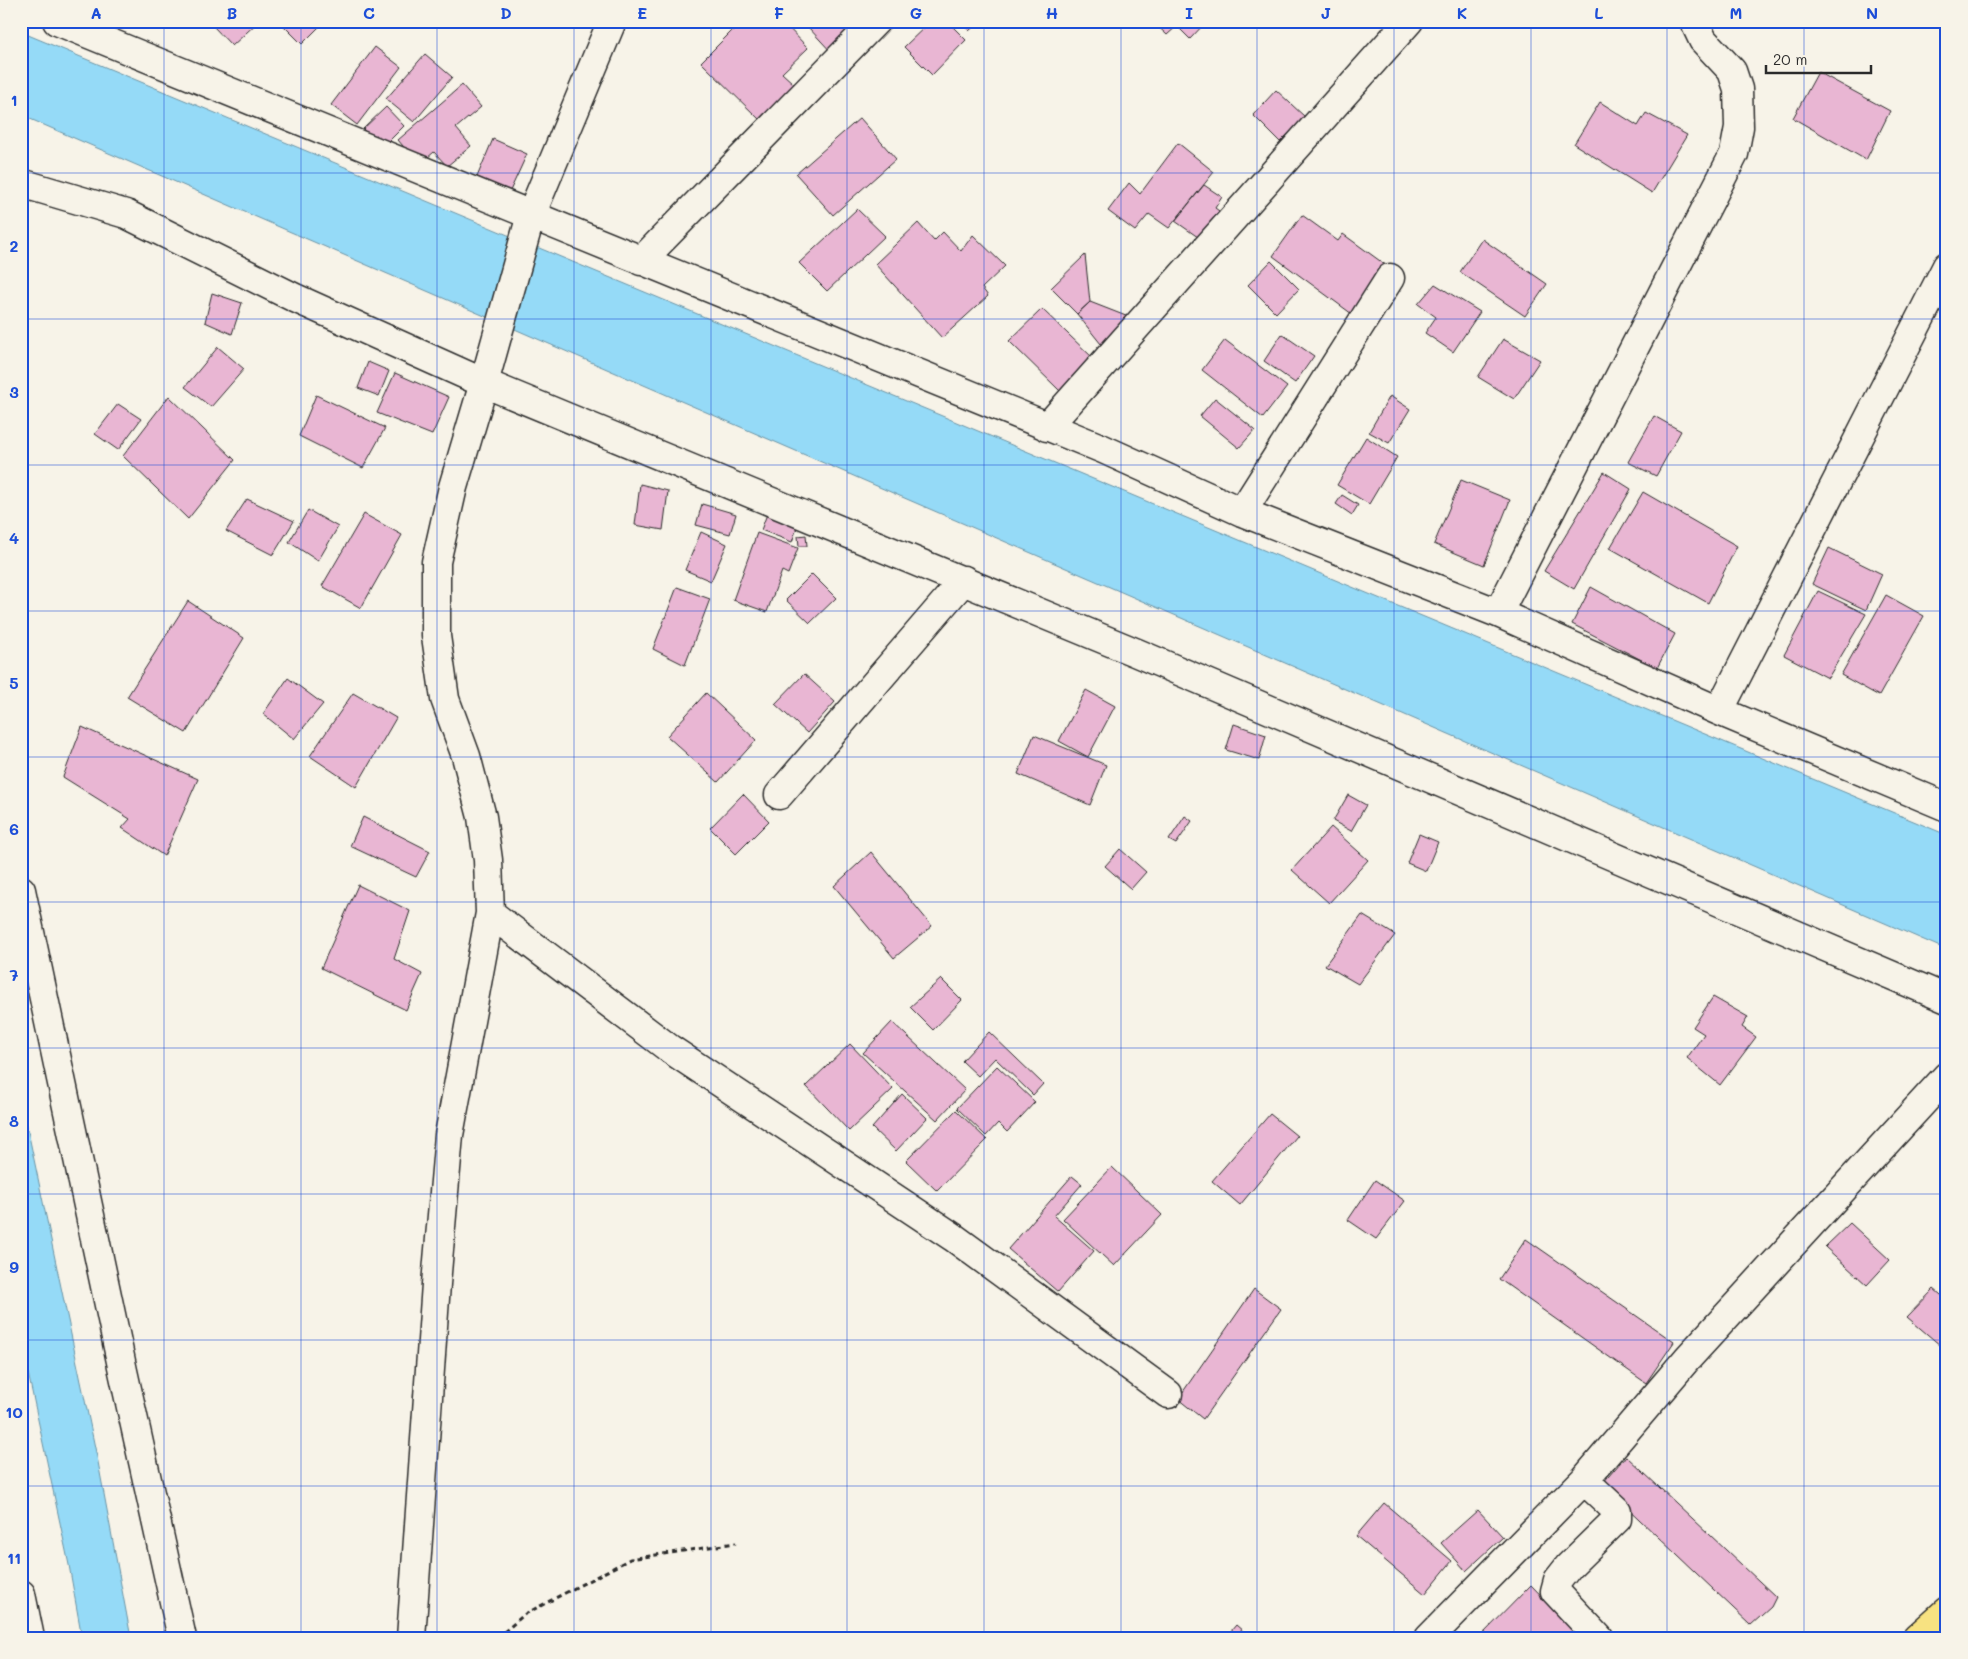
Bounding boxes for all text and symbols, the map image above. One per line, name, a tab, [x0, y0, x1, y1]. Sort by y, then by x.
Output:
text: A	[90, 2, 102, 23]
text: B	[227, 2, 237, 23]
text: C	[363, 2, 375, 23]
text: D	[500, 2, 512, 23]
text: E	[637, 2, 647, 23]
text: F	[774, 2, 784, 23]
text: G	[910, 2, 922, 23]
text: H	[1046, 2, 1058, 23]
text: I	[1185, 2, 1193, 23]
text: J	[1321, 2, 1331, 23]
text: K	[1457, 2, 1467, 23]
text: L	[1594, 2, 1604, 23]
text: M	[1730, 2, 1742, 23]
text: N	[1866, 2, 1878, 23]
scale bar	[1766, 42, 1870, 74]
text: 20 m	[1773, 49, 1807, 69]
text: 1	[10, 89, 18, 110]
text: 2	[10, 235, 19, 256]
text: 3	[9, 381, 19, 402]
text: 4	[9, 527, 19, 548]
text: 5	[9, 672, 19, 693]
text: 6	[9, 818, 19, 839]
text: 7	[10, 964, 19, 985]
text: 8	[9, 1110, 19, 1131]
text: 9	[9, 1256, 19, 1277]
text: 10	[5, 1401, 23, 1422]
text: 11	[7, 1547, 21, 1568]

